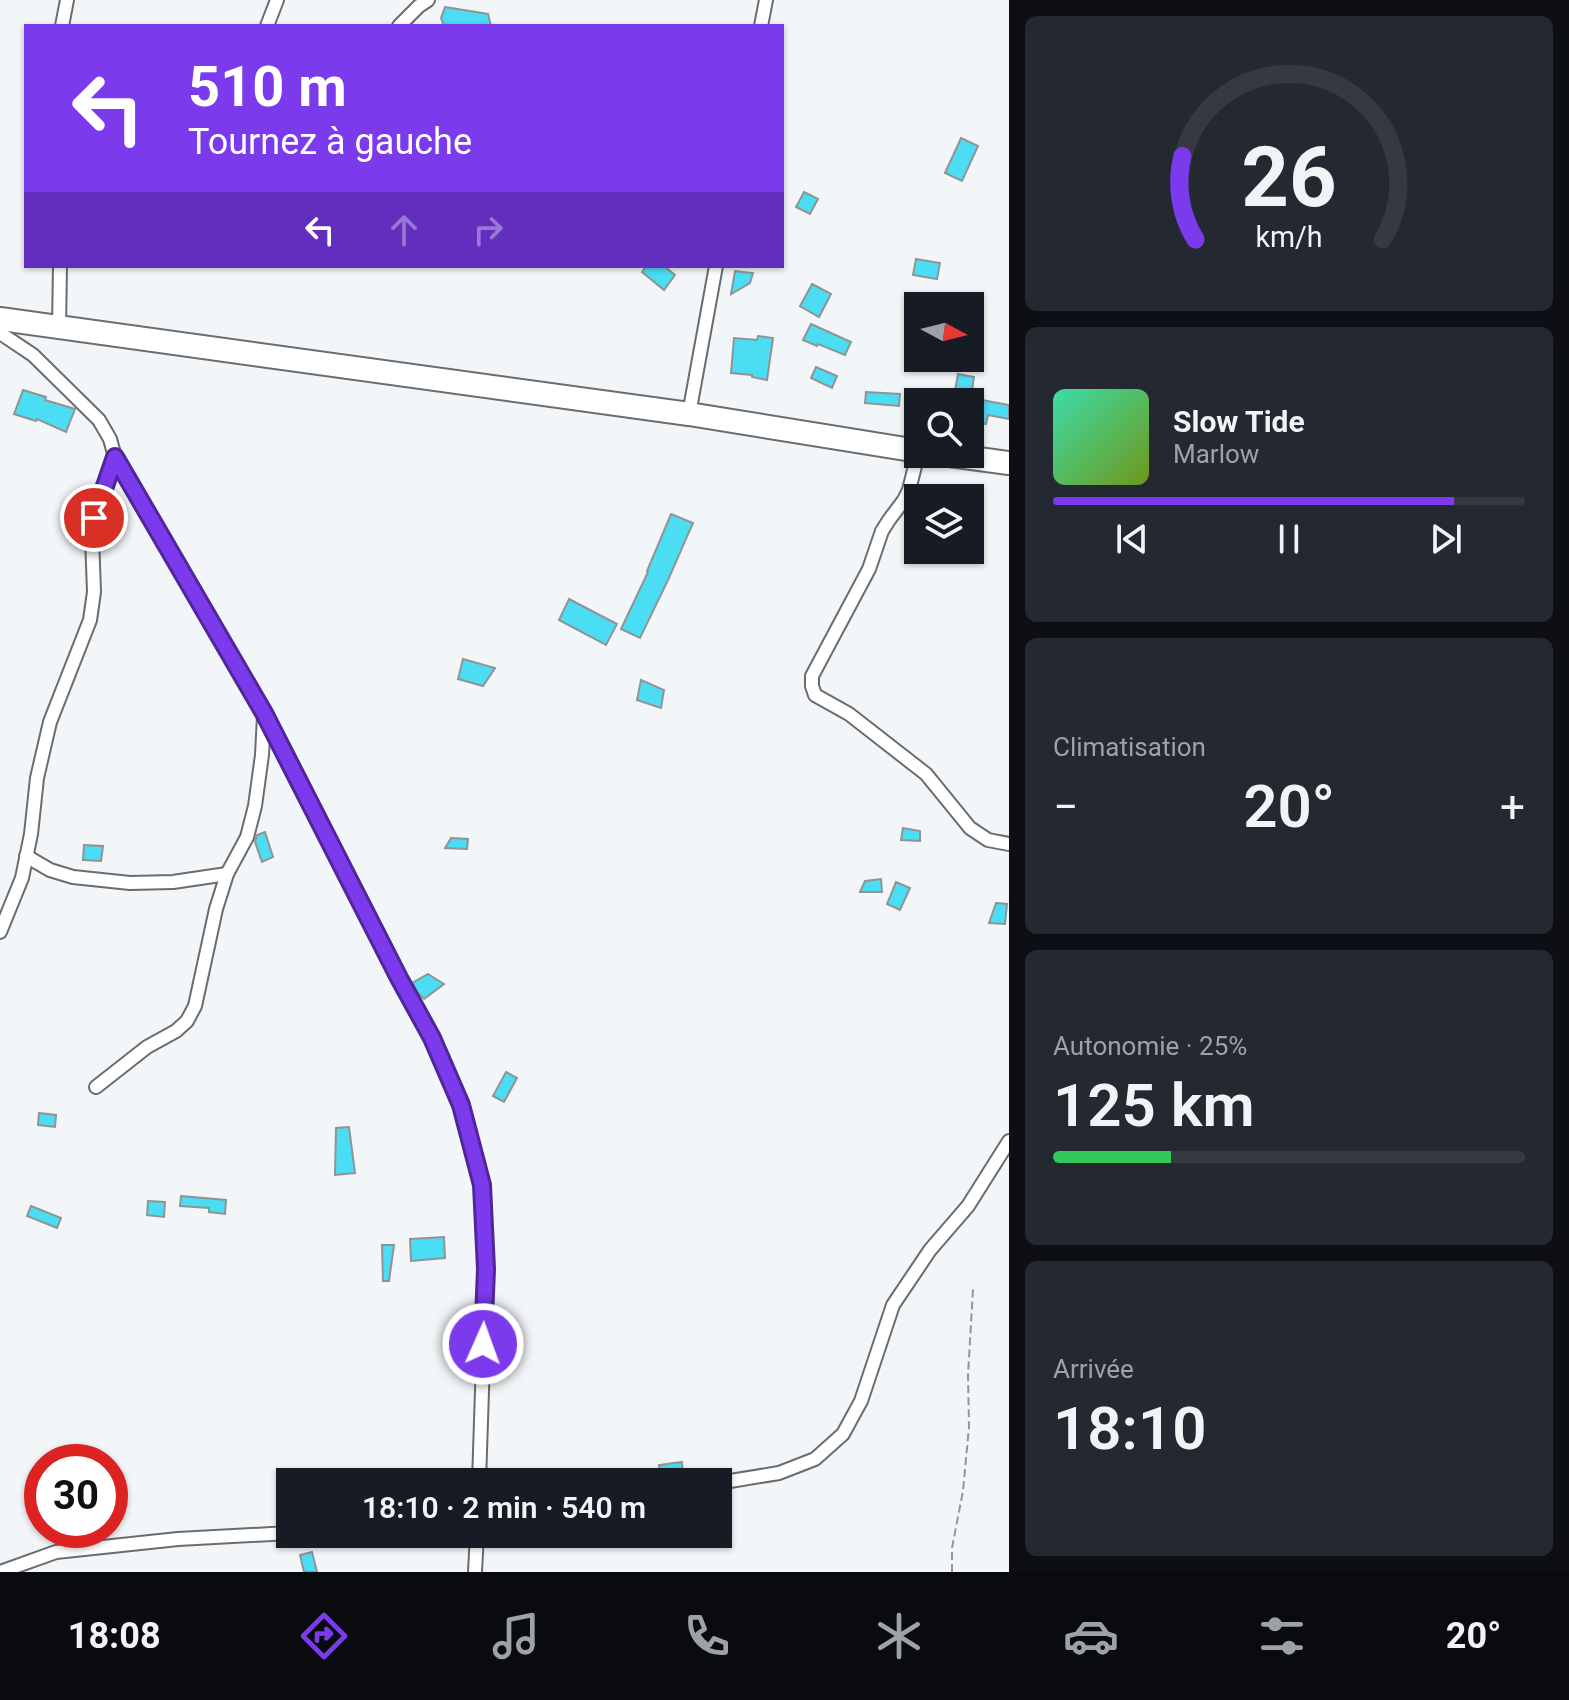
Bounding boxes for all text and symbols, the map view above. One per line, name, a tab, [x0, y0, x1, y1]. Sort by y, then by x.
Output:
text: 510 m	[188, 54, 347, 120]
icon: left	[56, 56, 160, 160]
text: Tournez à gauche	[188, 121, 472, 163]
text: 26	[1241, 128, 1337, 225]
icon: left	[298, 208, 342, 252]
icon: ahead	[382, 208, 426, 252]
icon: right	[466, 208, 510, 252]
text: km/h	[1255, 220, 1323, 254]
north arrow	[904, 292, 984, 372]
map controls	[904, 292, 984, 564]
button: search	[904, 388, 984, 468]
text: Slow Tide	[1173, 404, 1305, 439]
text: Marlow	[1173, 439, 1259, 469]
pin	[60, 484, 128, 552]
button: layers	[904, 484, 984, 564]
icon: arrive	[72, 496, 116, 540]
icon: previous	[1110, 517, 1154, 561]
icon: pause	[1267, 517, 1311, 561]
icon: next	[1424, 517, 1468, 561]
text: Climatisation	[1053, 732, 1206, 762]
text: 20°	[1243, 771, 1335, 842]
text: −	[1053, 781, 1078, 833]
text: +	[1500, 781, 1525, 833]
text: Autonomie · 25%	[1053, 1031, 1247, 1061]
text: 125 km	[1053, 1070, 1255, 1141]
position arrow	[441, 1302, 525, 1386]
text: Arrivée	[1053, 1354, 1134, 1384]
text: 18:10	[1053, 1393, 1206, 1464]
speed limit sign: 30	[24, 1444, 128, 1548]
text: 18:10 · 2 min · 540 m	[362, 1490, 646, 1525]
icon: directions	[296, 1608, 352, 1664]
icon: music	[488, 1608, 544, 1664]
icon: phone	[679, 1608, 735, 1664]
icon: climate	[871, 1608, 927, 1664]
icon: car	[1063, 1608, 1119, 1664]
icon: filters	[1254, 1608, 1310, 1664]
text: 18:08	[68, 1615, 161, 1657]
text: 20°	[1446, 1615, 1501, 1657]

